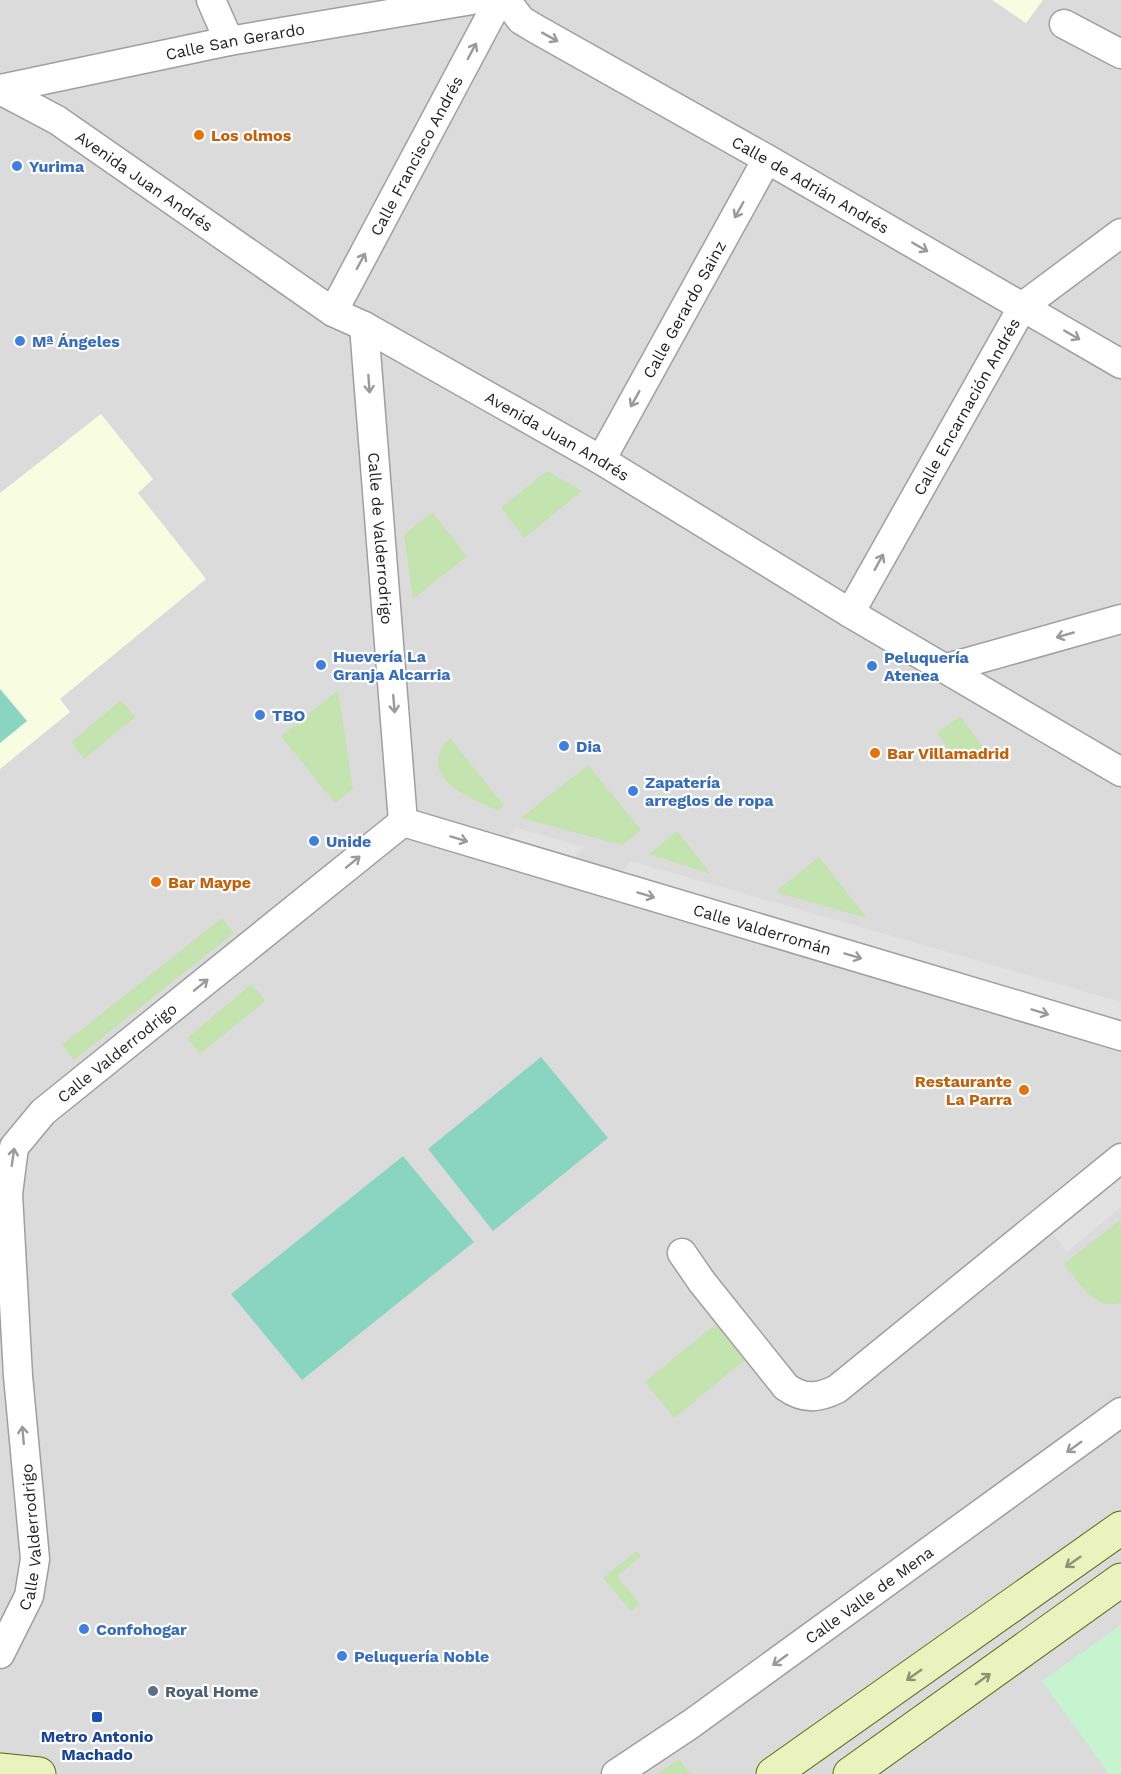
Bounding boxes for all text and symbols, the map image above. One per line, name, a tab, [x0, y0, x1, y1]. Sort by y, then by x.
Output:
street label: Calle San Gerardo	[164, 19, 306, 64]
one-way arrow	[541, 31, 558, 43]
one-way arrow	[467, 43, 478, 61]
street label: Calle Francisco Andrés	[366, 72, 466, 239]
place label: Los olmos	[211, 126, 292, 145]
street label: Avenida Juan Andrés	[72, 127, 217, 235]
marker: Los olmos	[192, 128, 206, 142]
street label: Calle de Adrián Andrés	[729, 132, 893, 237]
place label: Yurima	[29, 157, 85, 176]
marker: Yurima	[10, 159, 24, 173]
one-way arrow	[733, 201, 745, 218]
street label: Calle Gerardo Sainz	[639, 237, 730, 381]
one-way arrow	[911, 242, 929, 253]
one-way arrow	[356, 252, 367, 270]
street label: Calle Encarnación Andrés	[909, 315, 1024, 498]
one-way arrow	[1063, 329, 1080, 341]
place label: Mª Ángeles	[32, 332, 120, 351]
marker: Mª Ángeles	[13, 334, 27, 348]
one-way arrow	[364, 374, 375, 394]
street label: Avenida Juan Andrés	[482, 387, 633, 485]
one-way arrow	[628, 390, 640, 407]
street label: Calle de Valderrodrigo	[364, 451, 397, 625]
one-way arrow	[873, 554, 885, 571]
one-way arrow	[1056, 630, 1075, 641]
place label: Huevería La Granja Alcarria	[333, 647, 451, 684]
place label: Peluquería Atenea	[884, 648, 970, 685]
marker: Huevería La Granja Alcarria	[314, 658, 328, 672]
marker: Peluquería Atenea	[865, 659, 879, 673]
one-way arrow	[389, 694, 400, 714]
place label: TBO	[272, 706, 305, 725]
marker: TBO	[253, 708, 267, 722]
place label: Dia	[576, 737, 602, 756]
marker: Dia	[557, 739, 571, 753]
place label: Bar Villamadrid	[887, 744, 1009, 763]
marker: Bar Villamadrid	[868, 746, 882, 760]
place label: Zapatería arreglos de ropa	[645, 773, 774, 810]
marker: Zapatería arreglos de ropa	[626, 784, 640, 798]
place label: Unide	[326, 832, 371, 851]
marker: Unide	[307, 834, 321, 848]
one-way arrow	[449, 834, 468, 845]
one-way arrow	[345, 856, 361, 869]
place label: Bar Maype	[168, 873, 251, 892]
marker: Bar Maype	[149, 875, 163, 889]
one-way arrow	[636, 890, 655, 901]
street label: Calle Valderromán	[691, 900, 834, 959]
one-way arrow	[843, 951, 862, 962]
one-way arrow	[193, 978, 209, 991]
street label: Calle Valderrodrigo	[53, 999, 180, 1106]
one-way arrow	[1030, 1007, 1049, 1018]
place label: Restaurante La Parra	[915, 1072, 1013, 1109]
marker: Restaurante La Parra	[1017, 1083, 1031, 1097]
one-way arrow	[8, 1147, 19, 1167]
one-way arrow	[17, 1425, 28, 1445]
one-way arrow	[1066, 1441, 1082, 1453]
street label: Calle Valderrodrigo	[14, 1463, 45, 1614]
street label: Calle Valle de Mena	[801, 1542, 937, 1648]
one-way arrow	[1066, 1556, 1082, 1568]
place label: Confohogar	[96, 1620, 187, 1639]
marker: Confohogar	[77, 1622, 91, 1636]
place label: Peluquería Noble	[354, 1647, 489, 1666]
marker: Peluquería Noble	[335, 1649, 349, 1663]
one-way arrow	[772, 1653, 788, 1666]
one-way arrow	[906, 1669, 923, 1681]
one-way arrow	[974, 1673, 990, 1685]
place label: Royal Home	[165, 1682, 258, 1701]
marker: Royal Home	[146, 1684, 160, 1698]
marker: Metro Antonio Machado	[90, 1710, 104, 1724]
place label: Metro Antonio Machado	[41, 1727, 154, 1764]

